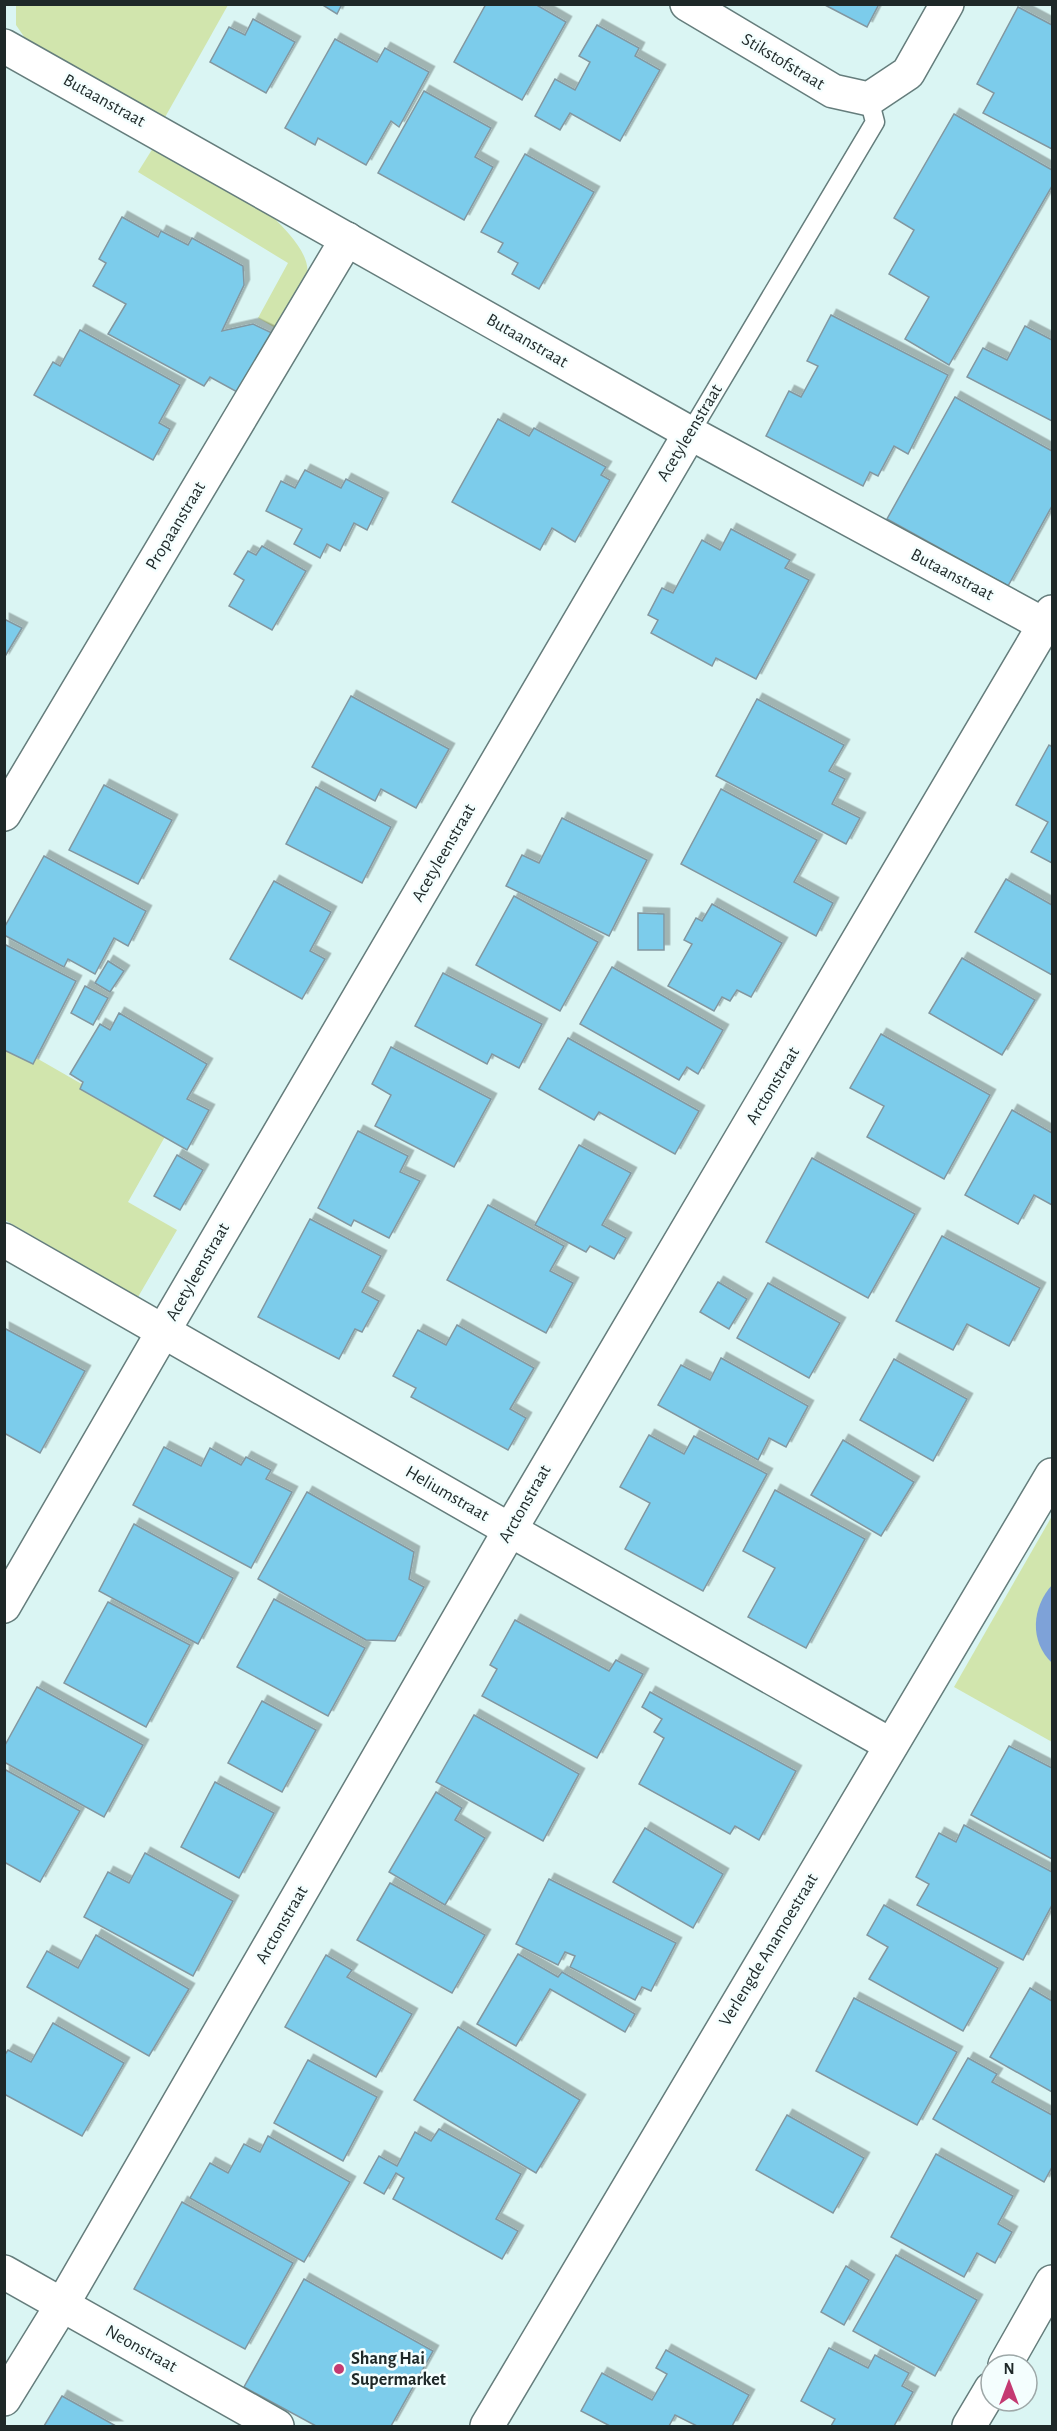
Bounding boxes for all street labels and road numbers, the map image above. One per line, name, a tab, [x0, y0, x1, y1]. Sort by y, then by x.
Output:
street label: Stikstofstraat	[738, 30, 828, 94]
street label: Butaanstraat	[60, 71, 148, 131]
street label: Butaanstraat	[483, 311, 571, 372]
street label: Acetyleenstraat	[654, 381, 726, 485]
street label: Propaanstraat	[143, 479, 209, 573]
street label: Butaanstraat	[908, 546, 997, 604]
street label: Acetyleenstraat	[409, 801, 479, 905]
street label: Arctonstraat	[743, 1044, 803, 1128]
street label: Acetyleenstraat	[163, 1220, 233, 1324]
street label: Arctonstraat	[496, 1462, 555, 1546]
street label: Heliumstraat	[402, 1463, 492, 1525]
street label: Verlengde Anamoestraat	[716, 1870, 822, 2029]
street label: Arctonstraat	[253, 1883, 312, 1967]
street label: Neonstraat	[102, 2322, 180, 2376]

